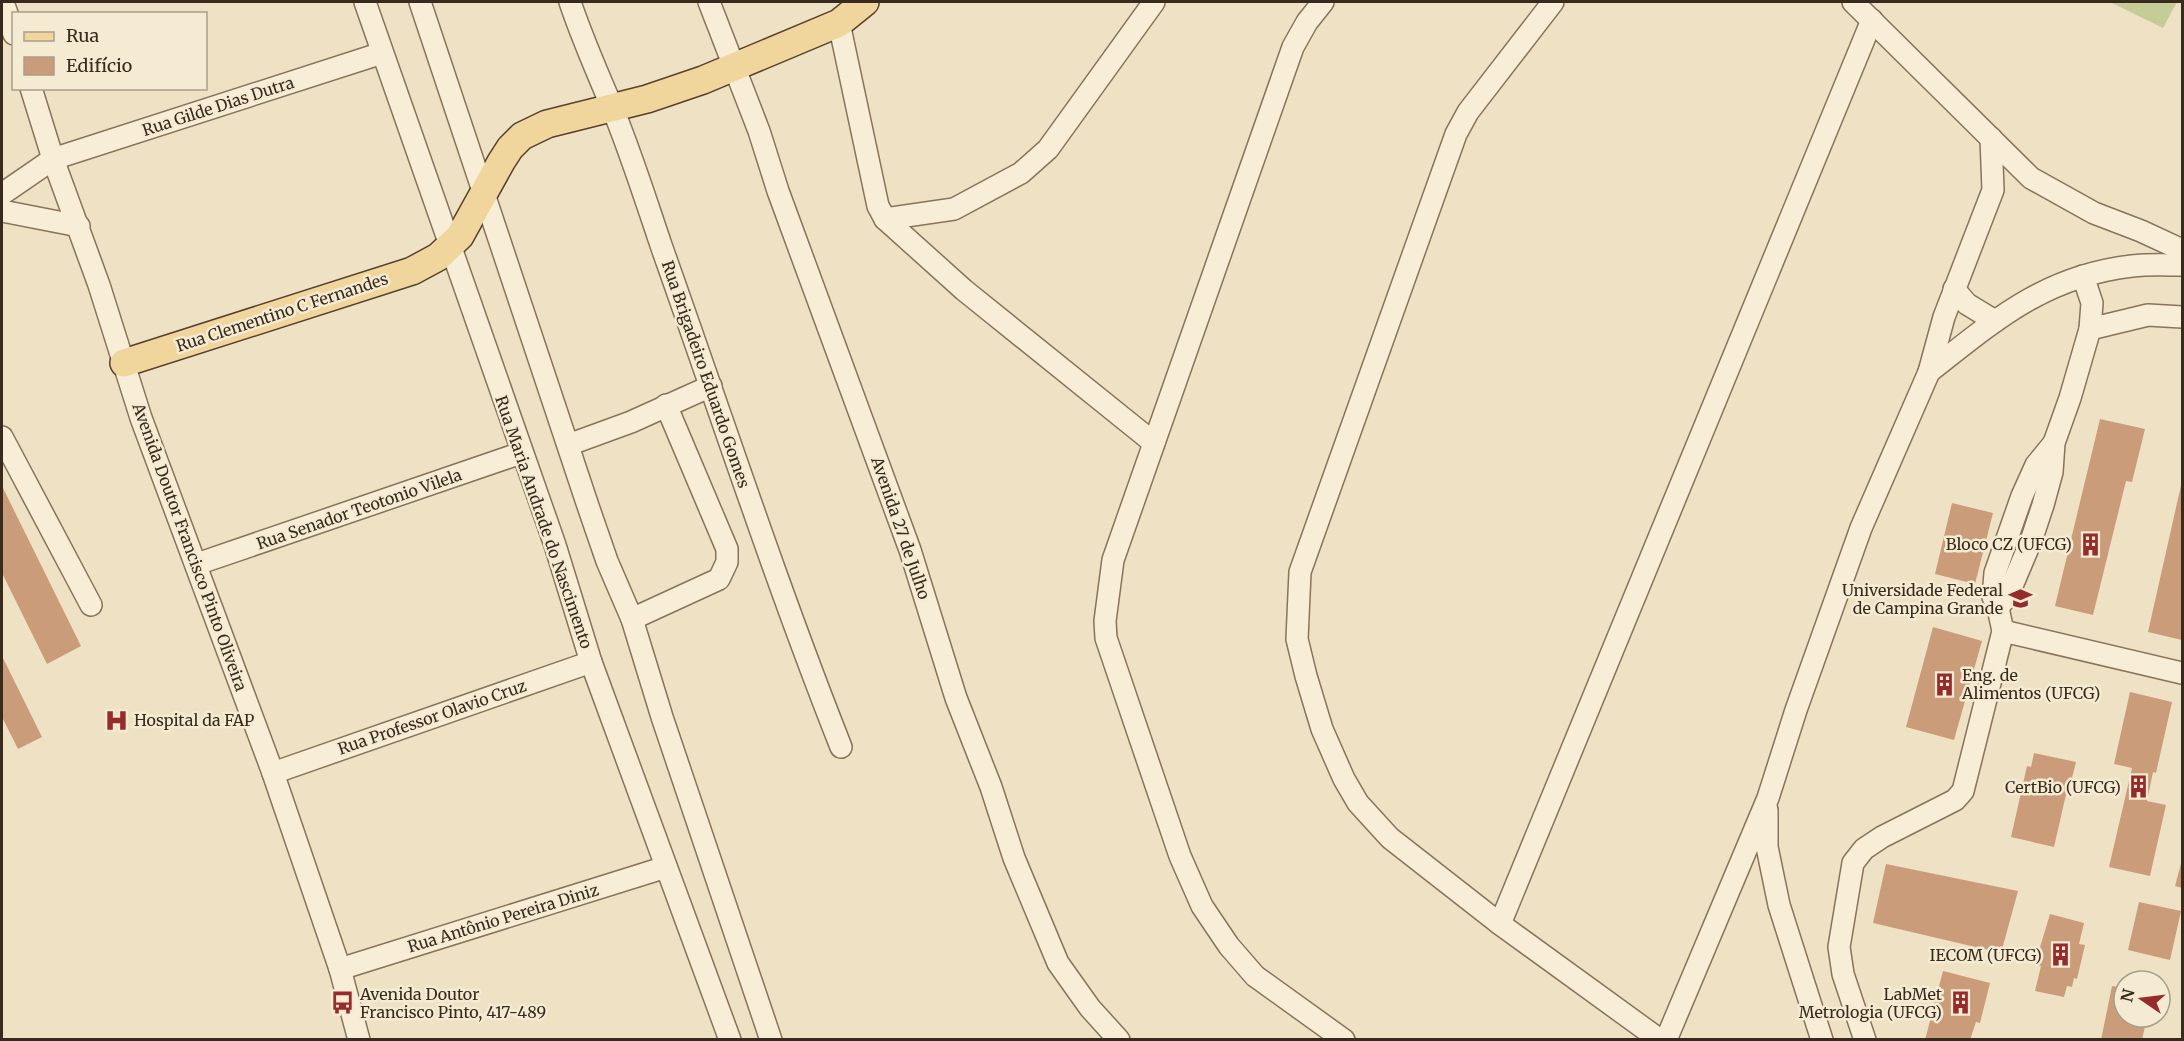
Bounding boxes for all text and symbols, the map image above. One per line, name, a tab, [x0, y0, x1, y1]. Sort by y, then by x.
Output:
legend	[12, 12, 207, 90]
text: Rua	[66, 24, 100, 47]
text: Edifício	[66, 54, 132, 77]
street label: Rua Gilde Dias Dutra	[140, 72, 297, 140]
street label: Rua Brigadeiro Eduardo Gomes	[658, 258, 754, 490]
street label: Rua Clementino C Fernandes	[173, 268, 391, 356]
street label: Rua Maria Andrade do Nascimento	[491, 393, 597, 651]
street label: Avenida Doutor Francisco Pinto Oliveira	[128, 399, 252, 694]
street label: Avenida 27 de Julho	[867, 453, 935, 602]
street label: Rua Senador Teotonio Vilela	[254, 464, 465, 554]
building icon: Bloco CZ (UFCG)	[2077, 531, 2103, 557]
place label: Bloco CZ (UFCG)	[1946, 534, 2072, 554]
place label: Universidade Federal de Campina Grande	[1842, 580, 2003, 618]
school or university icon: Universidade Federal de Campina Grande	[2008, 586, 2034, 612]
place label: Eng. de Alimentos (UFCG)	[1961, 665, 2100, 703]
building icon: Eng. de Alimentos (UFCG)	[1931, 671, 1957, 697]
street label: Rua Professor Olavio Cruz	[335, 675, 529, 759]
hospital icon: Hospital da FAP	[103, 707, 129, 733]
place label: Hospital da FAP	[134, 710, 254, 730]
building icon: CertBio (UFCG)	[2126, 774, 2152, 800]
place label: CertBio (UFCG)	[2005, 777, 2121, 797]
street label: Rua Antônio Pereira Diniz	[405, 879, 601, 957]
building icon: IECOM (UFCG)	[2047, 942, 2073, 968]
place label: IECOM (UFCG)	[1930, 945, 2042, 965]
north arrow	[2112, 969, 2172, 1029]
place label: Avenida Doutor Francisco Pinto, 417-489	[359, 984, 546, 1022]
place label: LabMet Metrologia (UFCG)	[1799, 984, 1943, 1022]
text: N	[2116, 986, 2139, 1004]
bus stop icon: Avenida Doutor Francisco Pinto, 417-489	[329, 990, 355, 1016]
building icon: LabMet Metrologia (UFCG)	[1947, 990, 1973, 1016]

